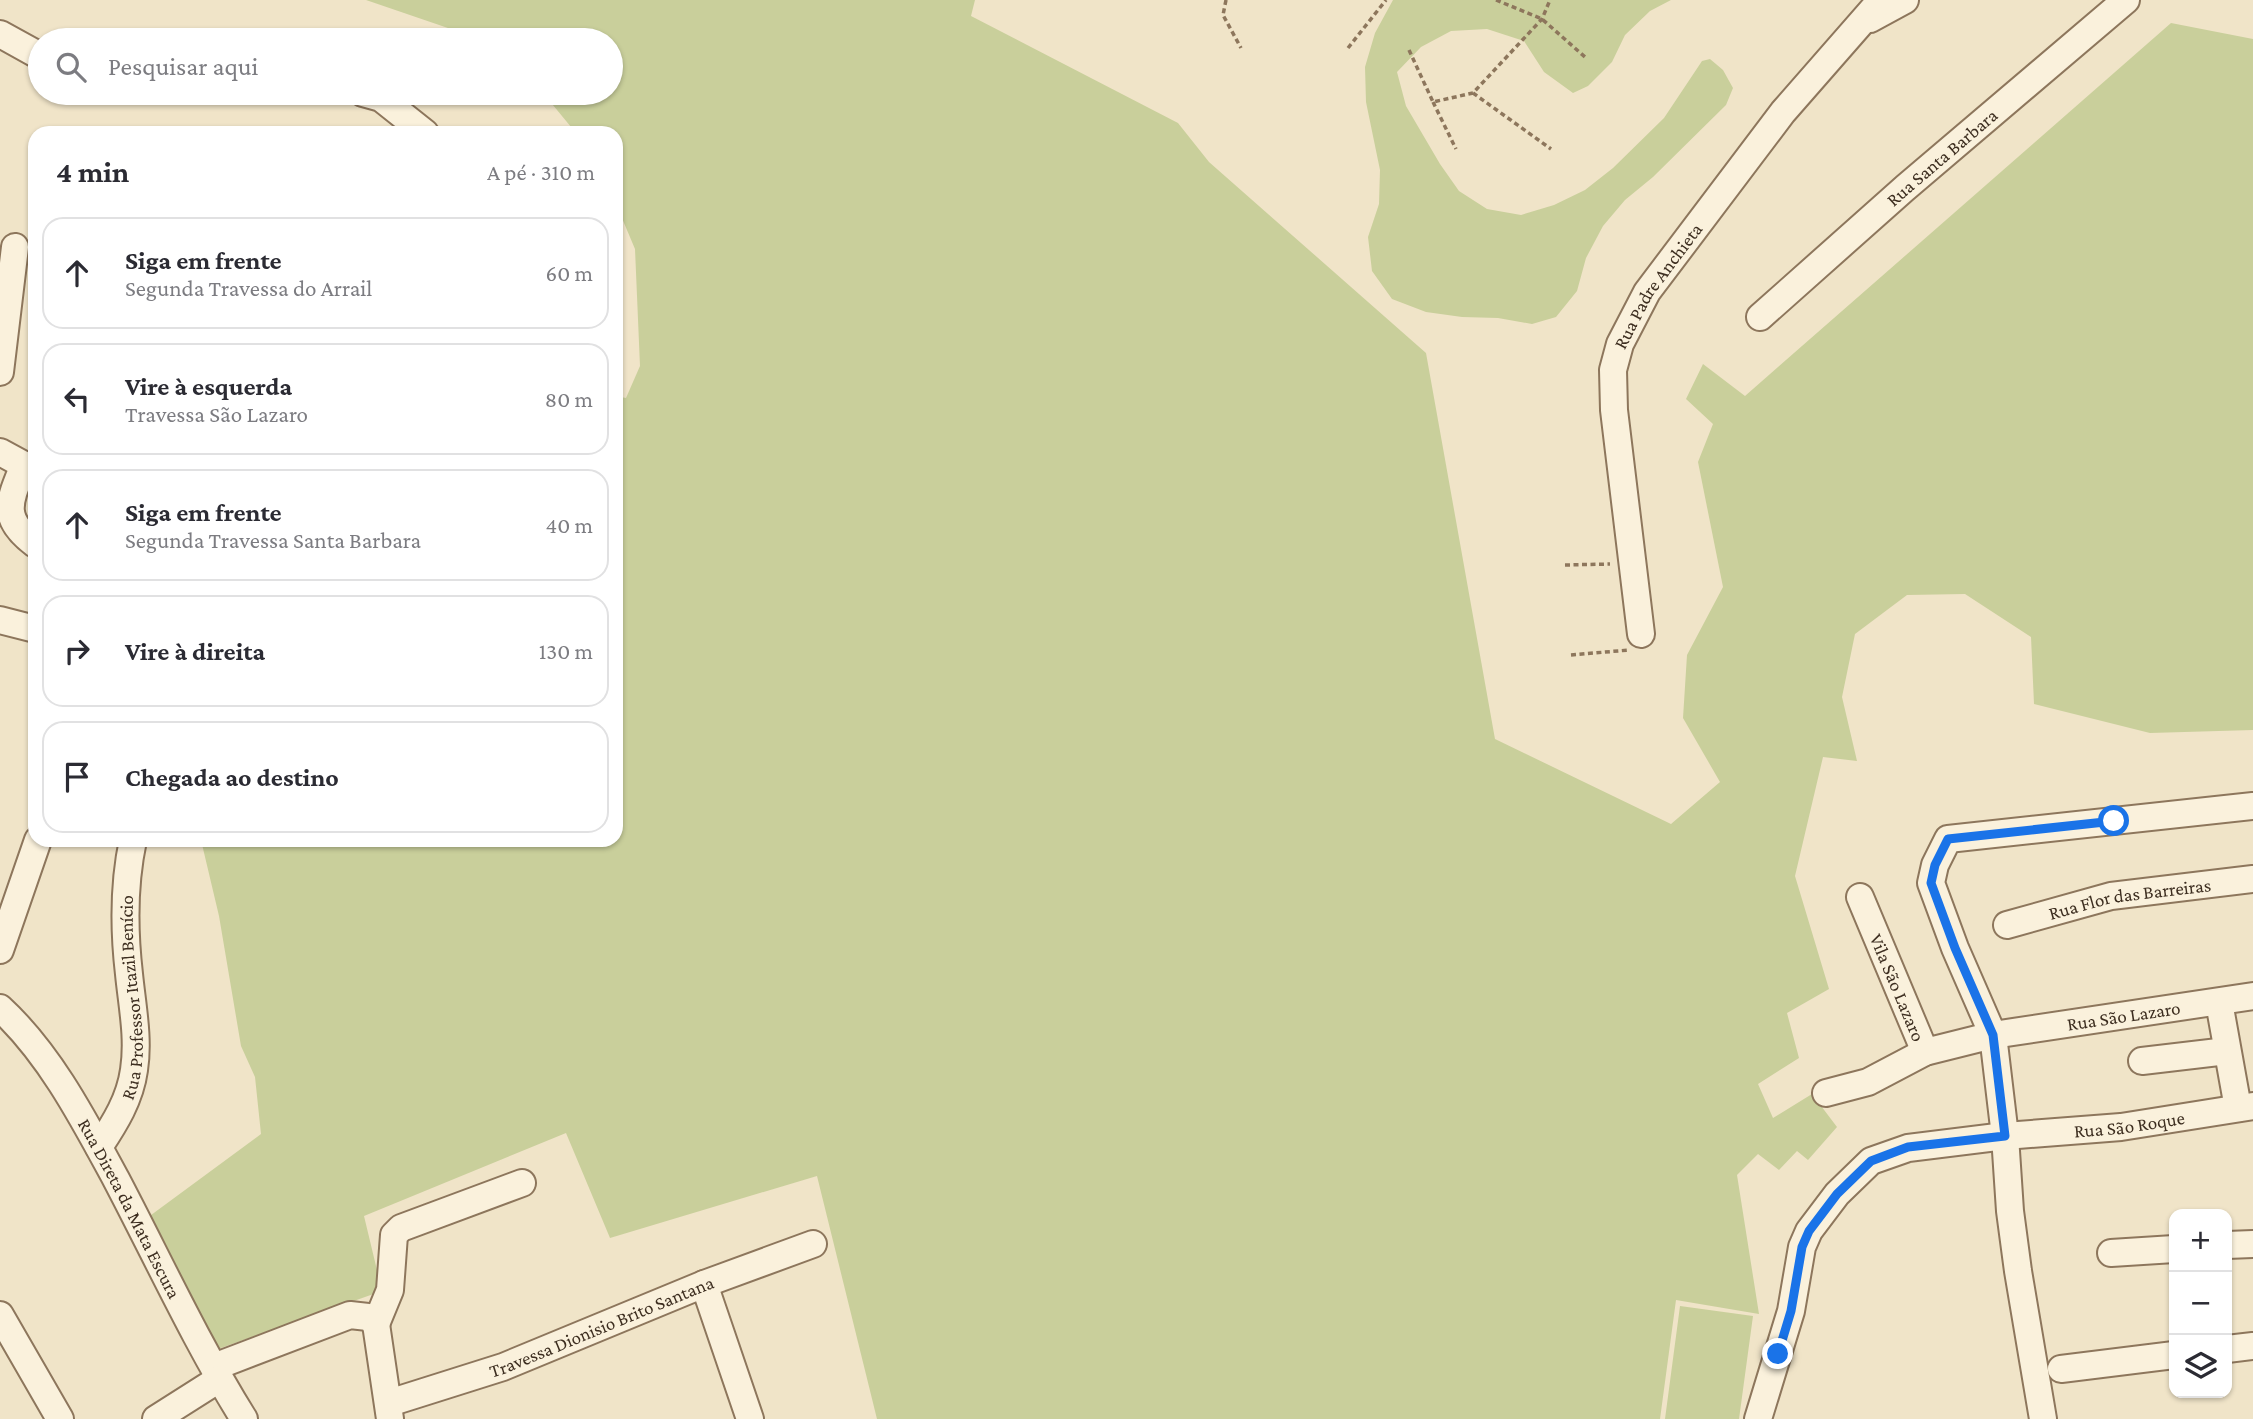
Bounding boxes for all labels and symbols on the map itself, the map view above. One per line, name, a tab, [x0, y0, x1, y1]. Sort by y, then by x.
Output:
street label: Rua Santa Barbara	[1882, 104, 2001, 210]
street label: Rua Padre Anchieta	[1609, 218, 1706, 352]
route start	[2098, 805, 2129, 836]
street label: Rua Flor das Barreiras	[2046, 874, 2212, 923]
street label: Rua Professor Itazil Benício	[115, 895, 146, 1102]
street label: Vila São Lazaro	[1866, 931, 1930, 1044]
street label: Rua São Lazaro	[2066, 997, 2182, 1034]
street label: Rua São Roque	[2073, 1107, 2186, 1141]
street label: Rua Direta da Mata Escura	[74, 1115, 186, 1302]
street label: Travessa Dionisio Brito Santana	[487, 1271, 717, 1381]
route end	[1762, 1338, 1793, 1369]

